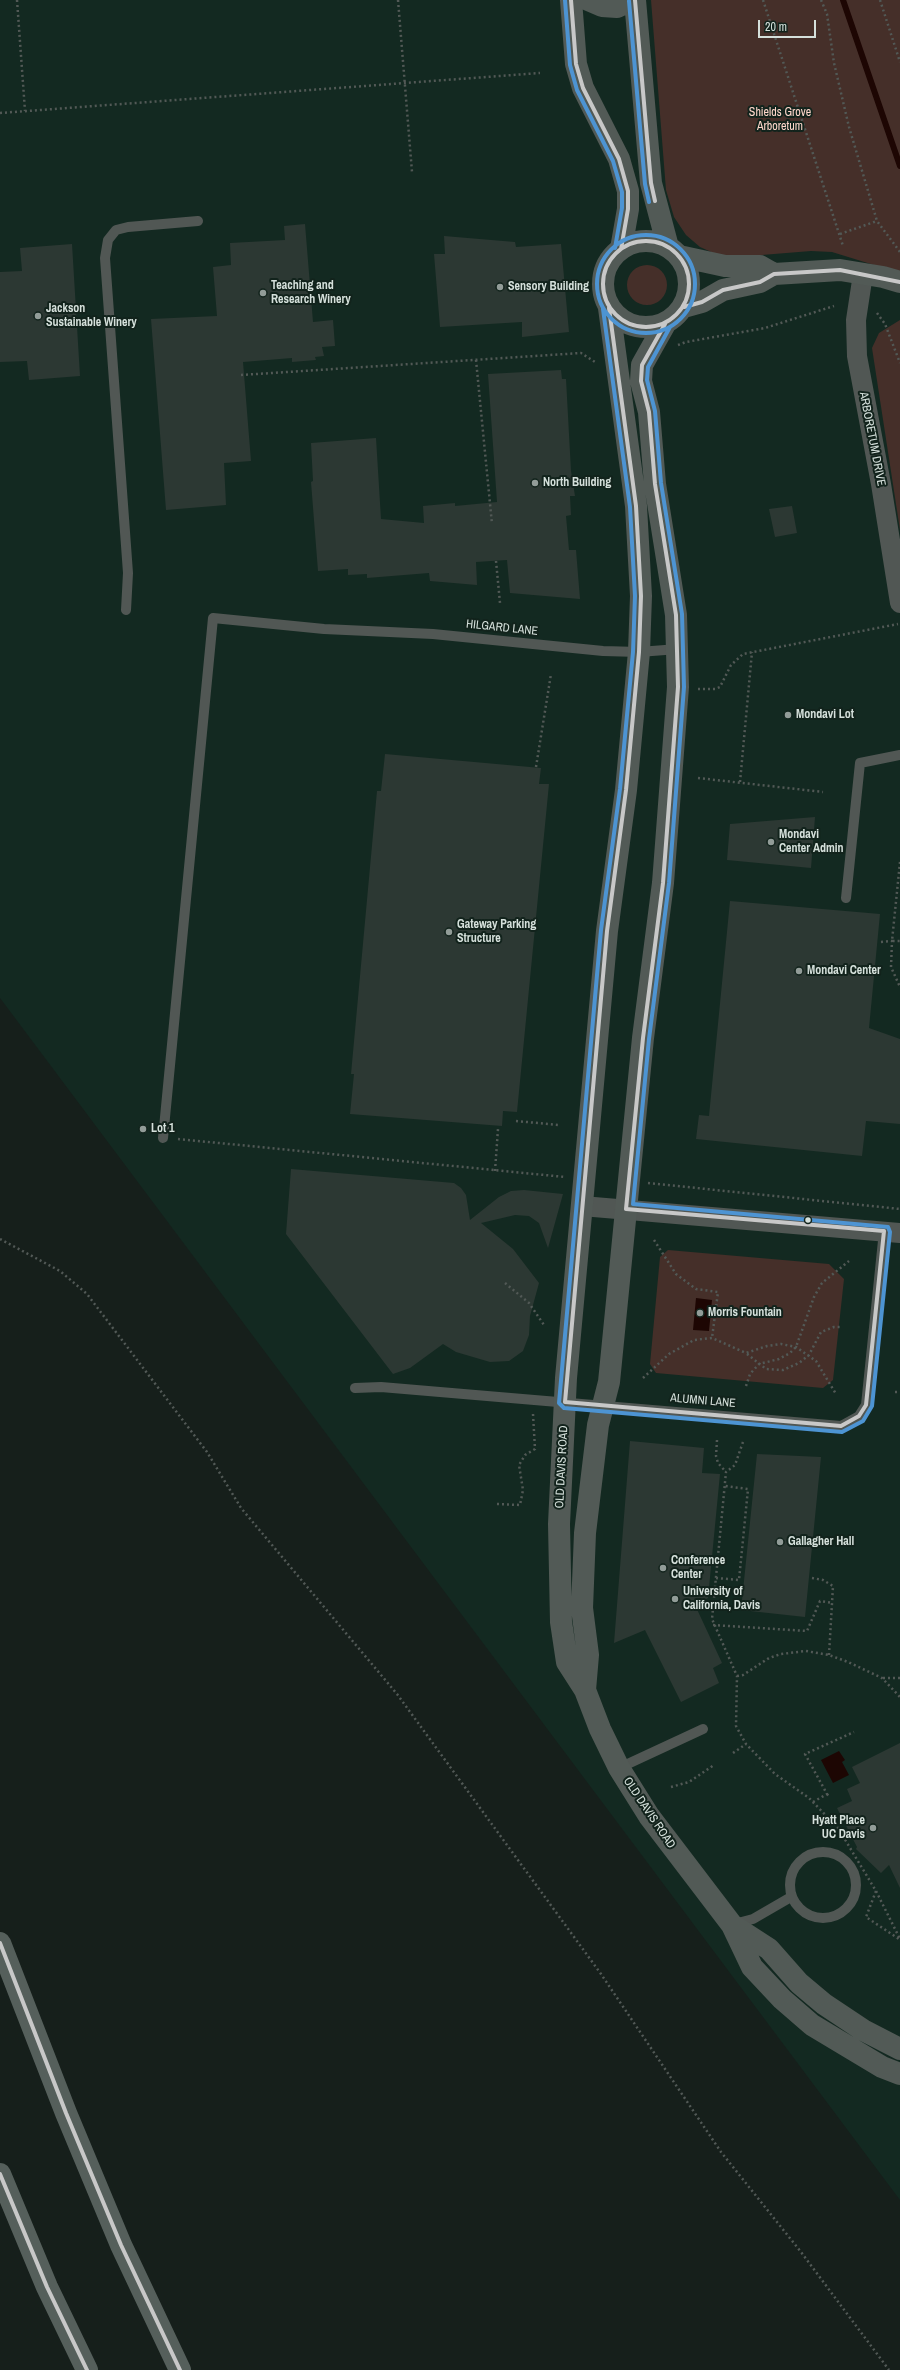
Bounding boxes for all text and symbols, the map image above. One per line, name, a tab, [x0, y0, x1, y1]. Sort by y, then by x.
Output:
scale bar	[760, 12, 818, 38]
text: 20 m	[765, 19, 787, 35]
park label: Shields Grove Arboretum	[749, 106, 811, 134]
place label: Teaching and Research Winery	[271, 279, 351, 307]
place label: Sensory Building	[508, 280, 589, 294]
marker: Sensory Building	[495, 282, 505, 292]
marker: Teaching and Research Winery	[258, 288, 268, 298]
place label: Jackson Sustainable Winery	[46, 302, 137, 330]
marker: Jackson Sustainable Winery	[33, 311, 43, 321]
street label: ARBORETUM DRIVE	[856, 391, 888, 487]
place label: North Building	[543, 476, 611, 490]
marker: North Building	[530, 478, 540, 488]
street label: HILGARD LANE	[465, 617, 539, 639]
place label: Mondavi Lot	[796, 708, 854, 722]
marker: Mondavi Lot	[783, 710, 793, 720]
place label: Mondavi Center Admin	[779, 828, 844, 856]
marker: Mondavi Center Admin	[766, 837, 776, 847]
place label: Gateway Parking Structure	[457, 918, 536, 946]
marker: Gateway Parking Structure	[444, 927, 454, 937]
place label: Mondavi Center	[807, 964, 881, 978]
marker: Mondavi Center	[794, 966, 804, 976]
place label: Lot 1	[151, 1122, 175, 1136]
marker: Lot 1	[138, 1124, 148, 1134]
unlabelled marker	[803, 1215, 813, 1225]
place label: Morris Fountain	[708, 1306, 782, 1320]
marker: Morris Fountain	[695, 1308, 705, 1318]
street label: ALUMNI LANE	[670, 1391, 736, 1411]
street label: OLD DAVIS ROAD	[553, 1425, 571, 1509]
place label: Gallagher Hall	[788, 1535, 854, 1549]
marker: Gallagher Hall	[775, 1537, 785, 1547]
place label: Conference Center	[671, 1554, 725, 1582]
marker: Conference Center	[658, 1563, 668, 1573]
place label: University of California, Davis	[683, 1585, 760, 1613]
marker: University of California, Davis	[670, 1594, 680, 1604]
street label: OLD DAVIS ROAD	[620, 1775, 678, 1851]
place label: Hyatt Place UC Davis	[812, 1814, 865, 1842]
marker: Hyatt Place UC Davis	[868, 1823, 878, 1833]

